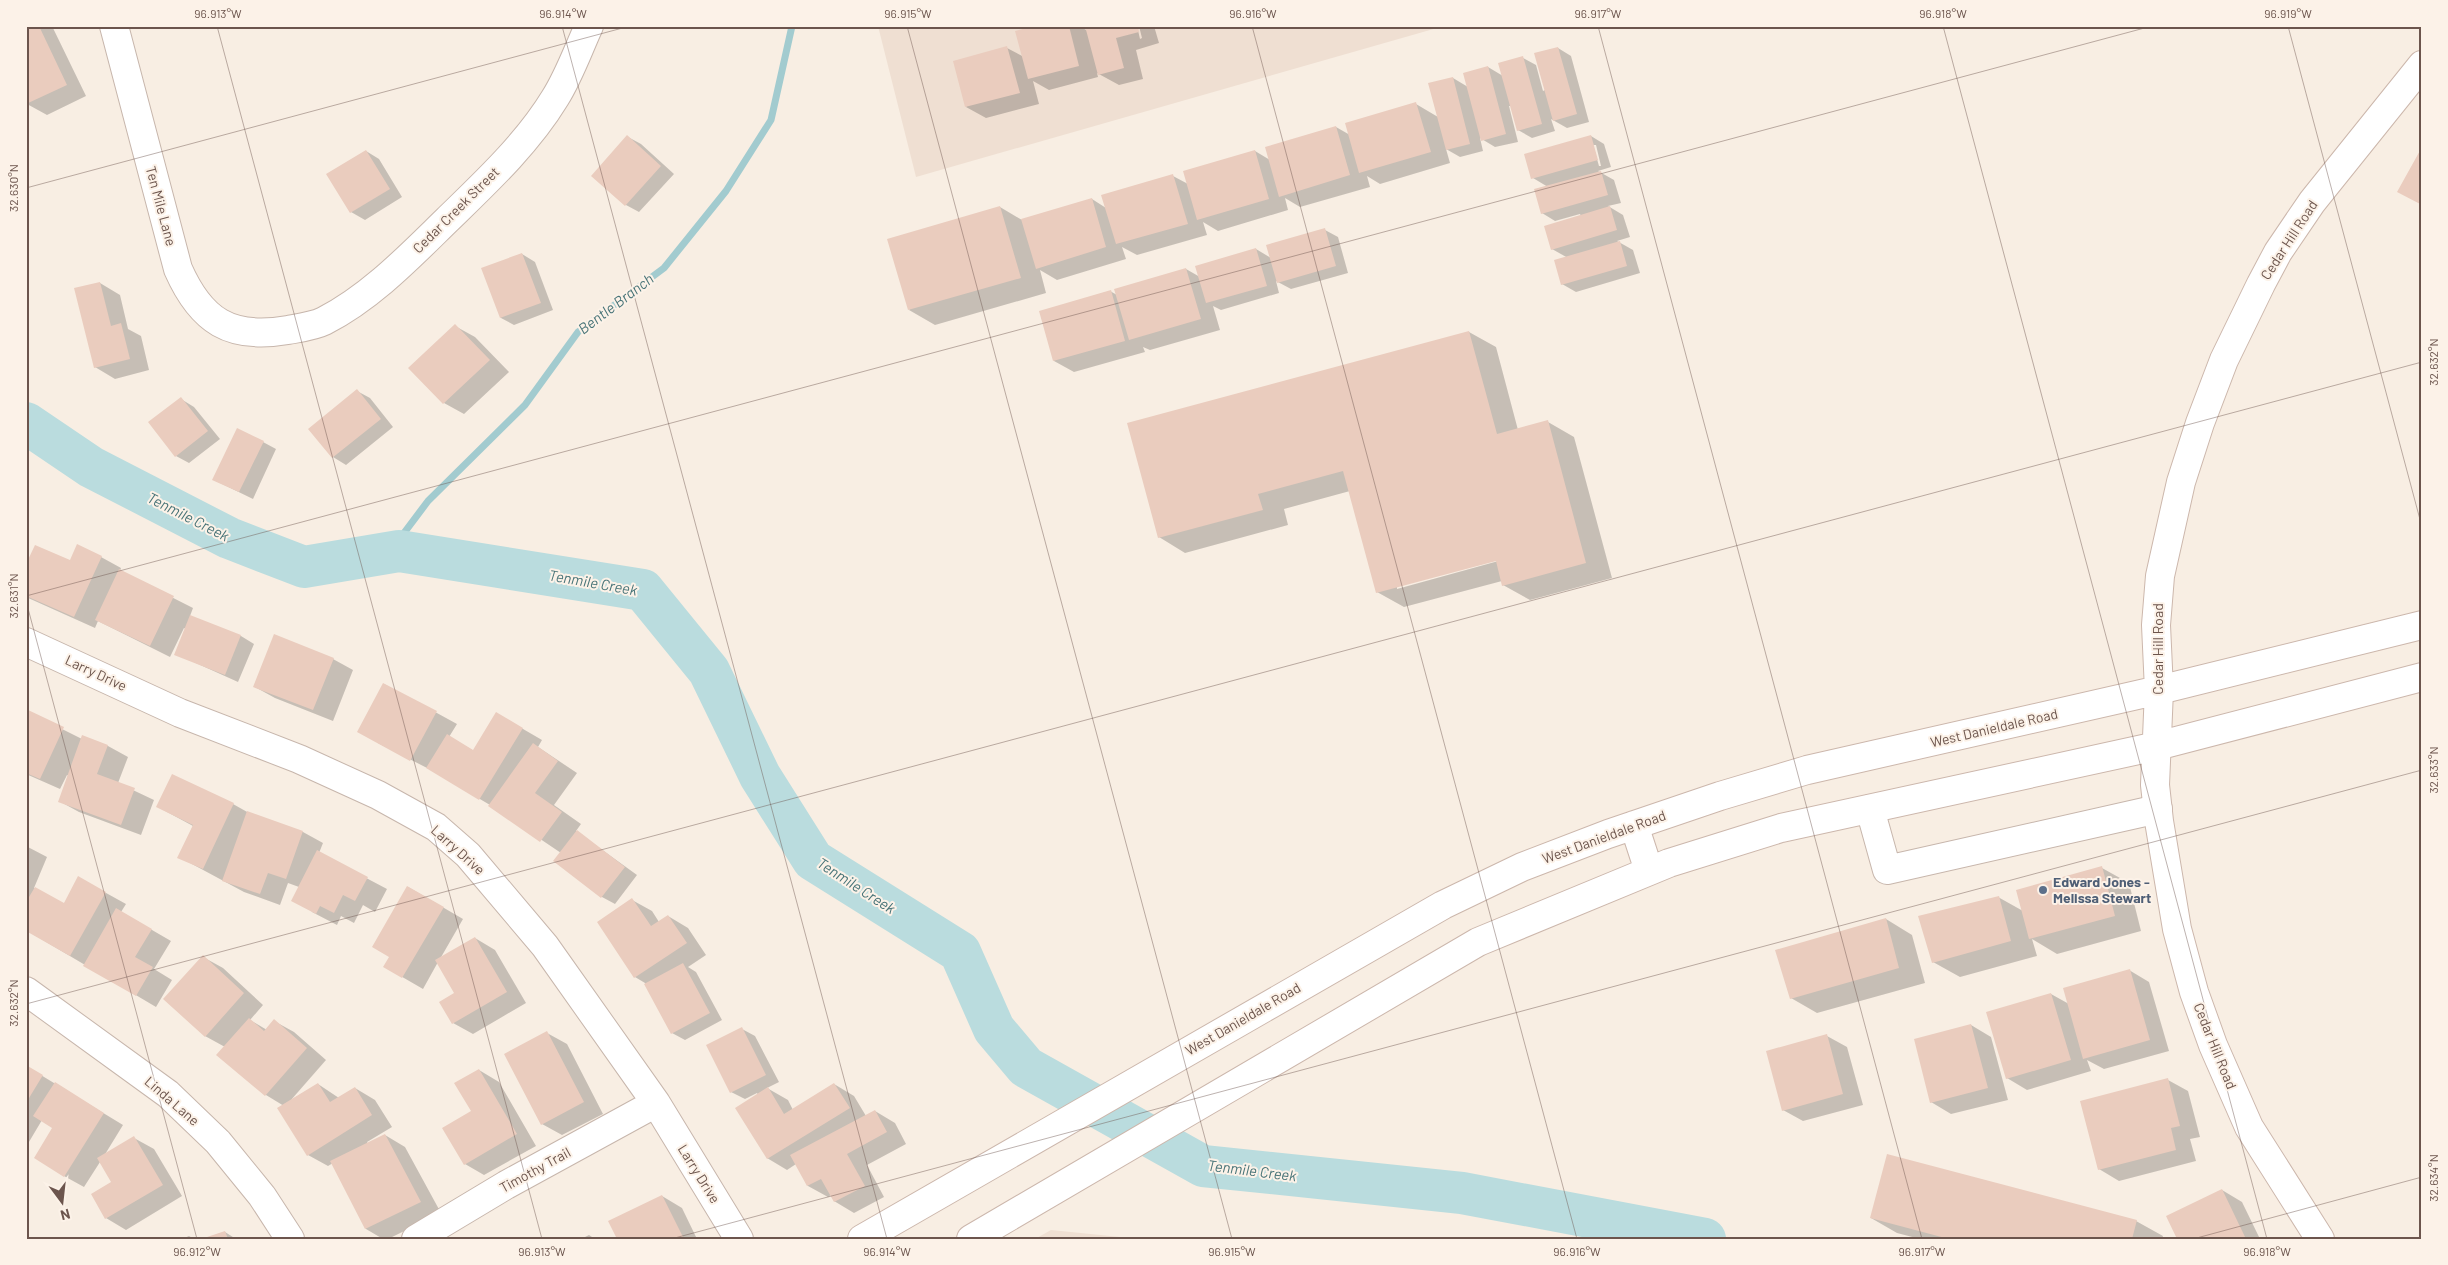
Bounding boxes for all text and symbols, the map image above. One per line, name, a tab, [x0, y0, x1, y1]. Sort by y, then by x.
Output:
text: 96.913°W	[194, 6, 242, 20]
text: 96.914°W	[539, 6, 587, 20]
text: 96.915°W	[884, 6, 932, 20]
text: 96.916°W	[1229, 6, 1277, 20]
text: 96.917°W	[1575, 6, 1622, 20]
text: 96.918°W	[1919, 6, 1967, 20]
text: 96.919°W	[2264, 6, 2312, 20]
street label: Cedar Creek Street	[409, 163, 502, 256]
text: 32.630°N	[6, 164, 20, 212]
street label: Ten Mile Lane	[143, 164, 180, 248]
street label: Cedar Hill Road	[2257, 197, 2321, 283]
water label: Bentle Branch	[574, 269, 657, 337]
text: 32.632°N	[2426, 338, 2440, 386]
water label: Tenmile Creek	[145, 488, 233, 545]
water label: Tenmile Creek	[548, 565, 639, 599]
text: 32.631°N	[6, 573, 20, 619]
street label: Cedar Hill Road	[2149, 603, 2166, 695]
street label: Larry Drive	[63, 651, 130, 694]
street label: West Danieldale Road	[1928, 705, 2059, 750]
text: 32.633°N	[2426, 746, 2440, 794]
street label: West Danieldale Road	[1540, 806, 1668, 867]
street label: Larry Drive	[428, 821, 489, 878]
water label: Tenmile Creek	[814, 853, 900, 917]
place label: Edward Jones - Melissa Stewart	[2053, 873, 2151, 906]
marker: Edward Jones - Melissa Stewart	[2037, 884, 2049, 896]
text: 32.632°N	[6, 979, 20, 1027]
street label: West Danieldale Road	[1182, 979, 1303, 1059]
street label: Cedar Hill Road	[2190, 1000, 2240, 1091]
street label: Linda Lane	[142, 1072, 203, 1129]
street label: Larry Drive	[675, 1141, 724, 1206]
street label: Timothy Trail	[496, 1143, 573, 1196]
text: 32.634°N	[2426, 1154, 2440, 1202]
water label: Tenmile Creek	[1207, 1156, 1298, 1184]
north arrow	[38, 1178, 88, 1228]
text: N	[59, 1206, 72, 1224]
text: 96.912°W	[173, 1244, 221, 1258]
text: 96.913°W	[518, 1244, 566, 1258]
text: 96.914°W	[863, 1244, 911, 1258]
text: 96.915°W	[1208, 1244, 1256, 1258]
text: 96.916°W	[1553, 1244, 1601, 1258]
text: 96.917°W	[1899, 1244, 1946, 1258]
text: 96.918°W	[2243, 1244, 2291, 1258]

